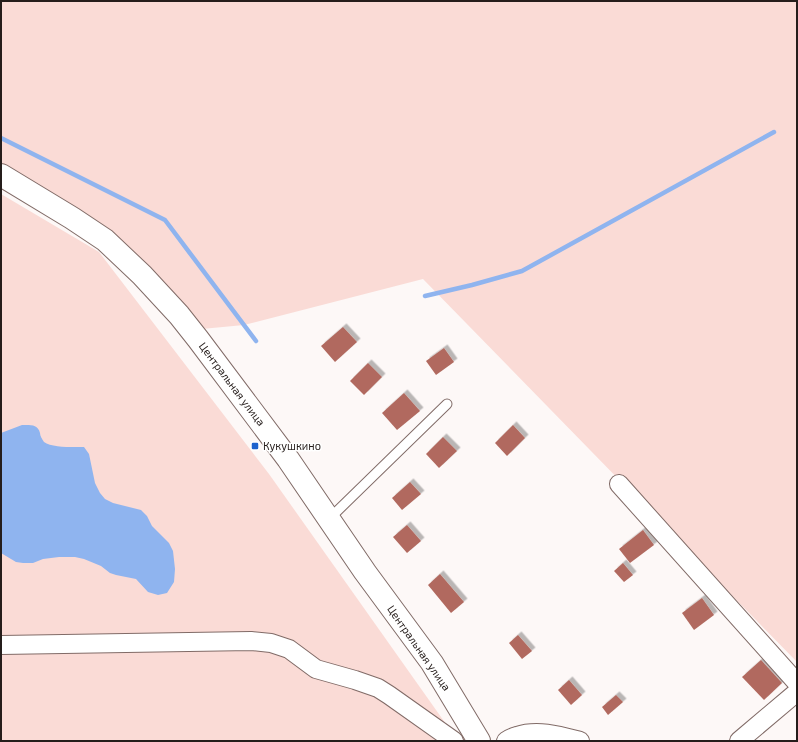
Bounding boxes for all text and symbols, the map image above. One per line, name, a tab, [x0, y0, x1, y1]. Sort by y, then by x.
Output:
street label: Центральная улица	[196, 339, 268, 429]
place label: Кукушкино	[263, 439, 321, 453]
marker: Кукушкино	[250, 441, 260, 451]
street label: Центральная улица	[384, 602, 454, 694]

